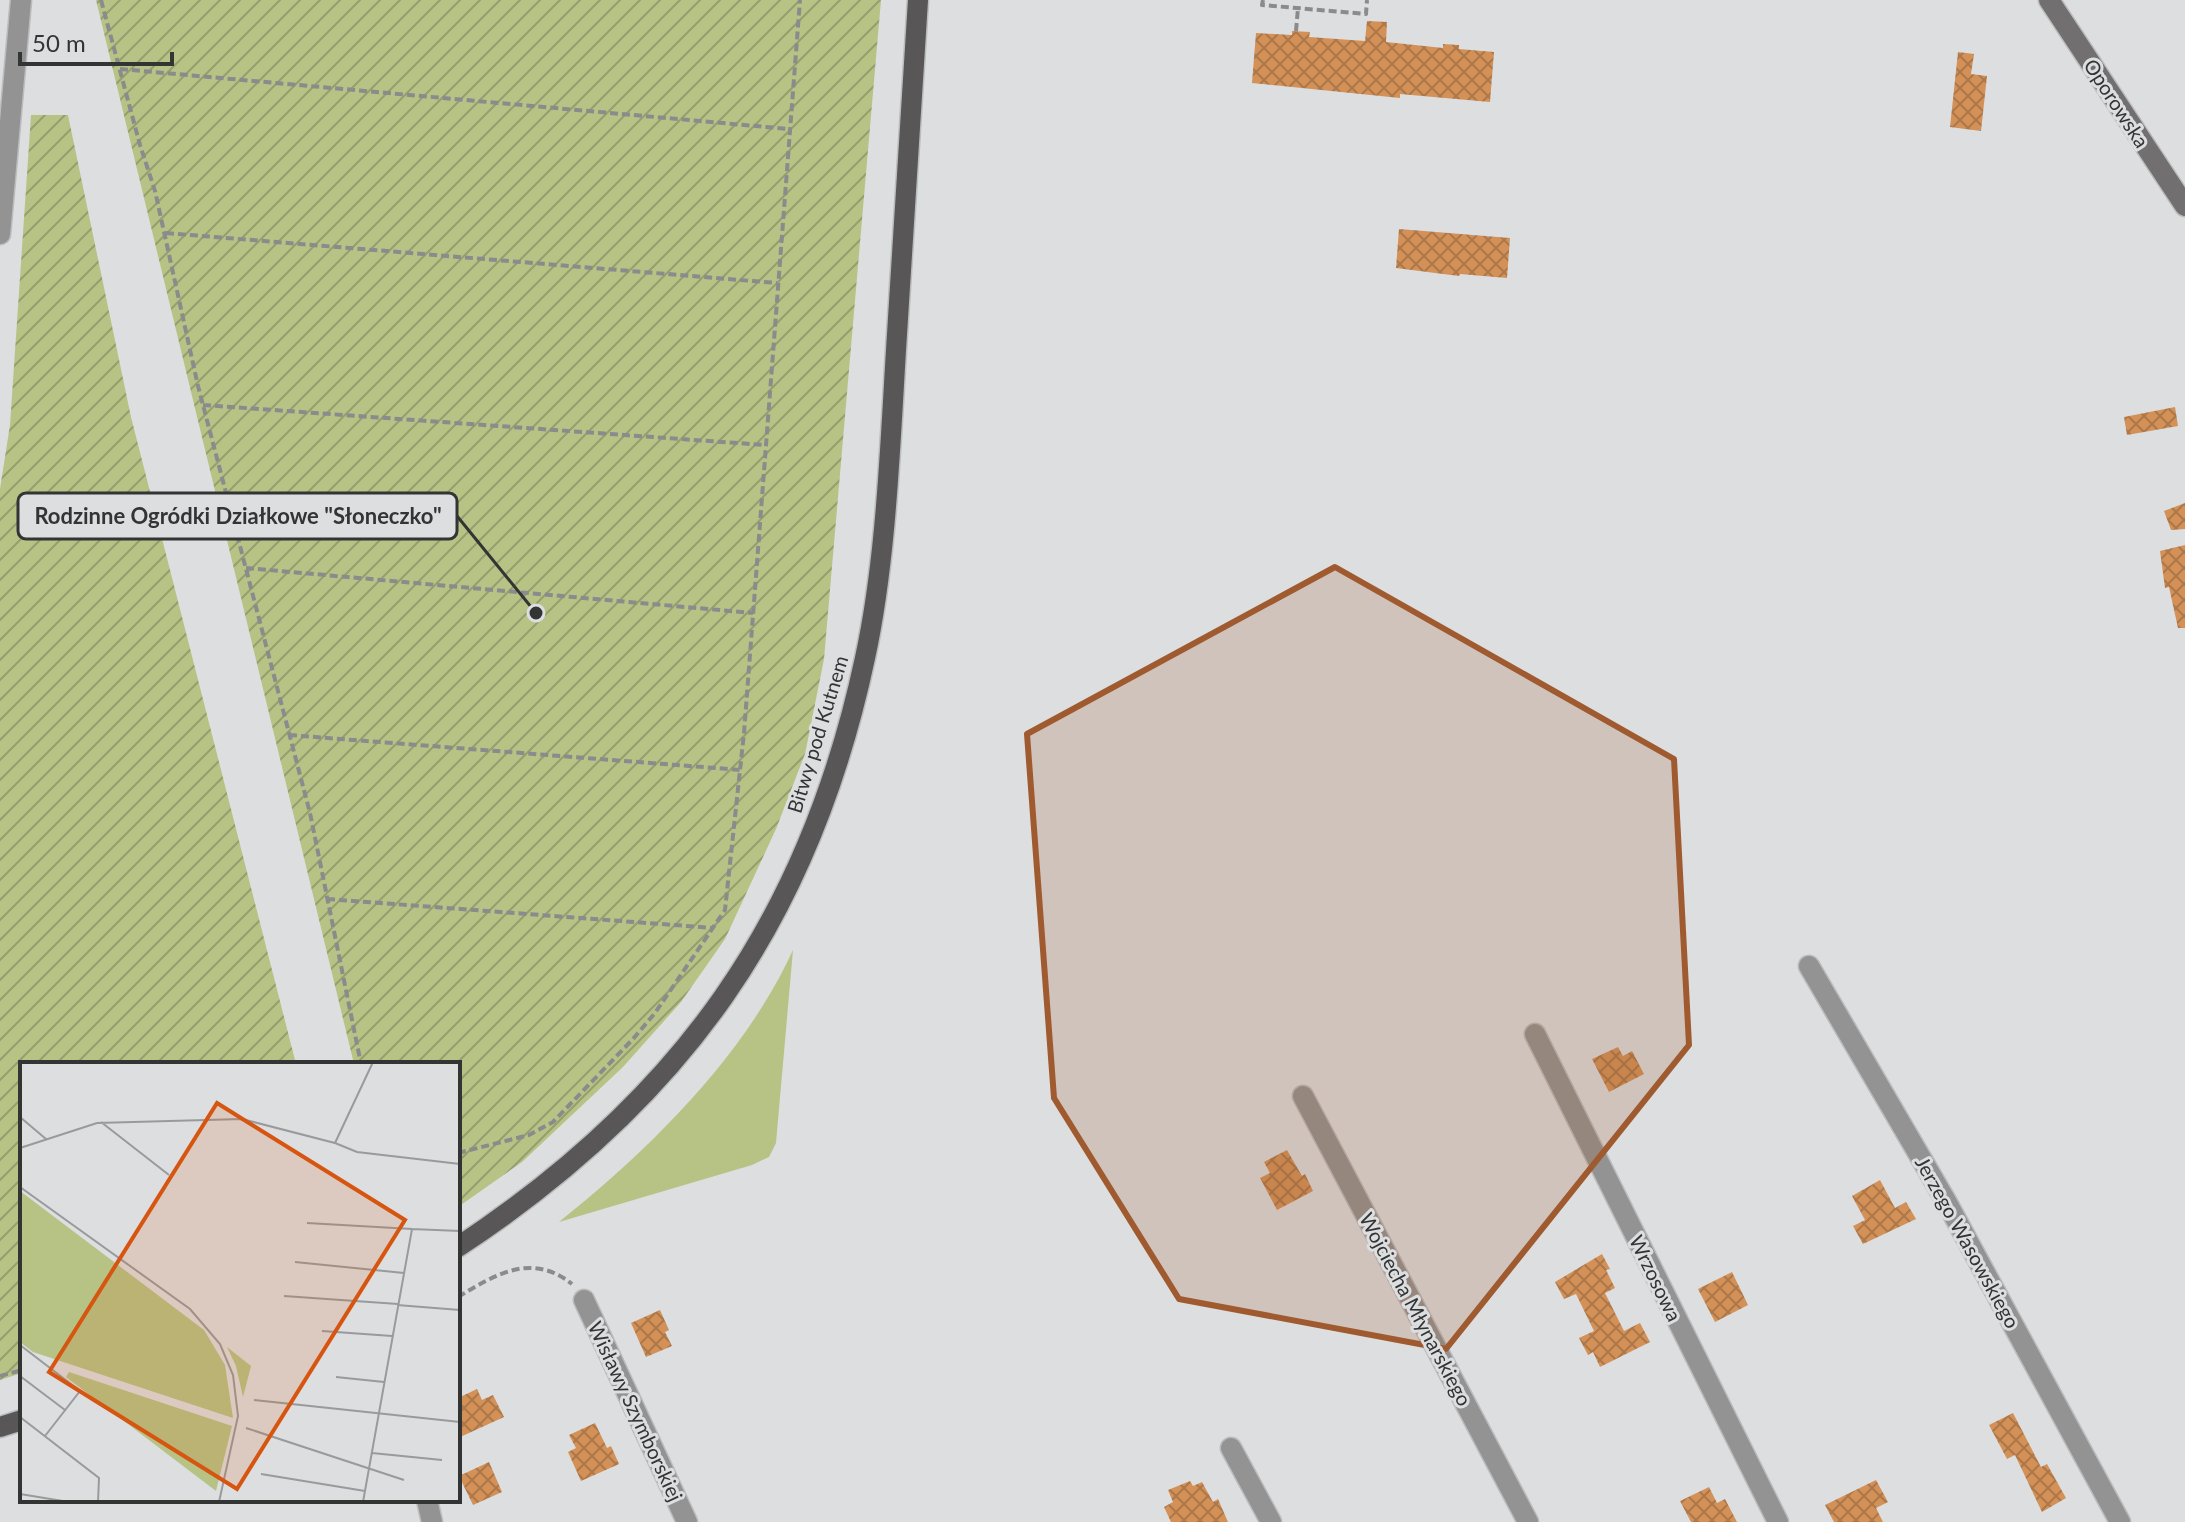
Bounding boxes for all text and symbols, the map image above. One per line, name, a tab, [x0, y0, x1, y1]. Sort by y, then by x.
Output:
scale bar	[20, 16, 172, 66]
text: 50 m	[32, 28, 86, 57]
street label: Oporowska	[2079, 54, 2155, 152]
callout: Rodzinne Ogródki Działkowe "Słoneczko"	[18, 493, 457, 539]
text: Rodzinne Ogródki Działkowe "Słoneczko"	[34, 502, 442, 529]
street label: Bitwy pod Kutnem	[782, 652, 852, 816]
inset map	[20, 1062, 460, 1502]
street label: Jerzego Wasowskiego	[1911, 1152, 2025, 1332]
street label: Wojciecha Młynarskiego	[1355, 1208, 1477, 1410]
street label: Wrzosowa	[1625, 1231, 1687, 1325]
street label: Wisławy Szymborskiej	[584, 1317, 688, 1505]

